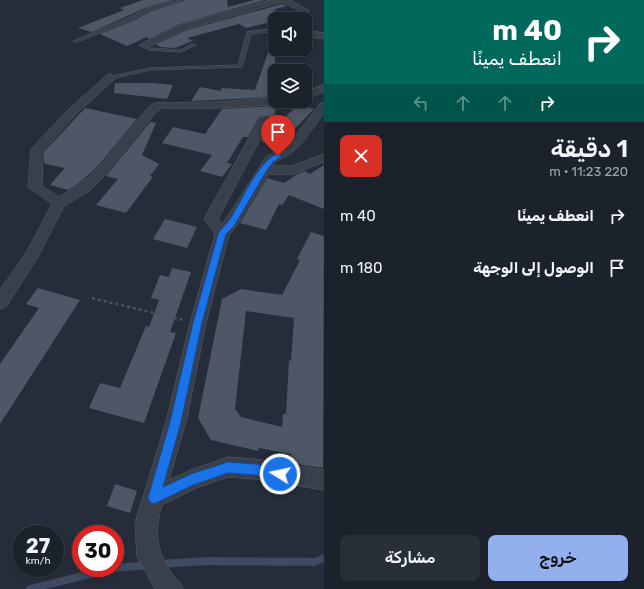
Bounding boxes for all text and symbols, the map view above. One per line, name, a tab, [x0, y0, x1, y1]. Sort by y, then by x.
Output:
map controls	[268, 12, 312, 108]
button: sound	[268, 12, 312, 56]
text: 40 m	[492, 14, 562, 47]
icon: right	[576, 16, 628, 68]
text: انعطف يمينًا	[472, 48, 562, 70]
button: layers	[268, 64, 312, 108]
icon: left	[410, 92, 432, 114]
icon: ahead	[452, 92, 474, 114]
icon: ahead	[494, 92, 516, 114]
icon: right	[536, 92, 558, 114]
pin	[261, 115, 295, 156]
icon: arrive	[267, 121, 289, 143]
button: close	[340, 135, 382, 177]
text: 1 دقيقة	[551, 135, 628, 163]
text: 220 m · 11:23	[549, 164, 628, 179]
icon: right	[606, 205, 628, 227]
text: 40 m	[340, 207, 376, 225]
text: انعطف يمينًا	[517, 207, 594, 225]
icon: arrive	[606, 257, 628, 279]
text: 180 m	[340, 259, 383, 277]
text: الوصول إلى الوجهة	[473, 259, 594, 277]
position arrow	[259, 453, 301, 495]
speed limit sign: 30	[72, 525, 124, 577]
text: 27	[26, 534, 50, 558]
button: مشاركة	[340, 535, 480, 581]
button: خروج	[488, 535, 628, 581]
text: km/h	[26, 555, 50, 567]

